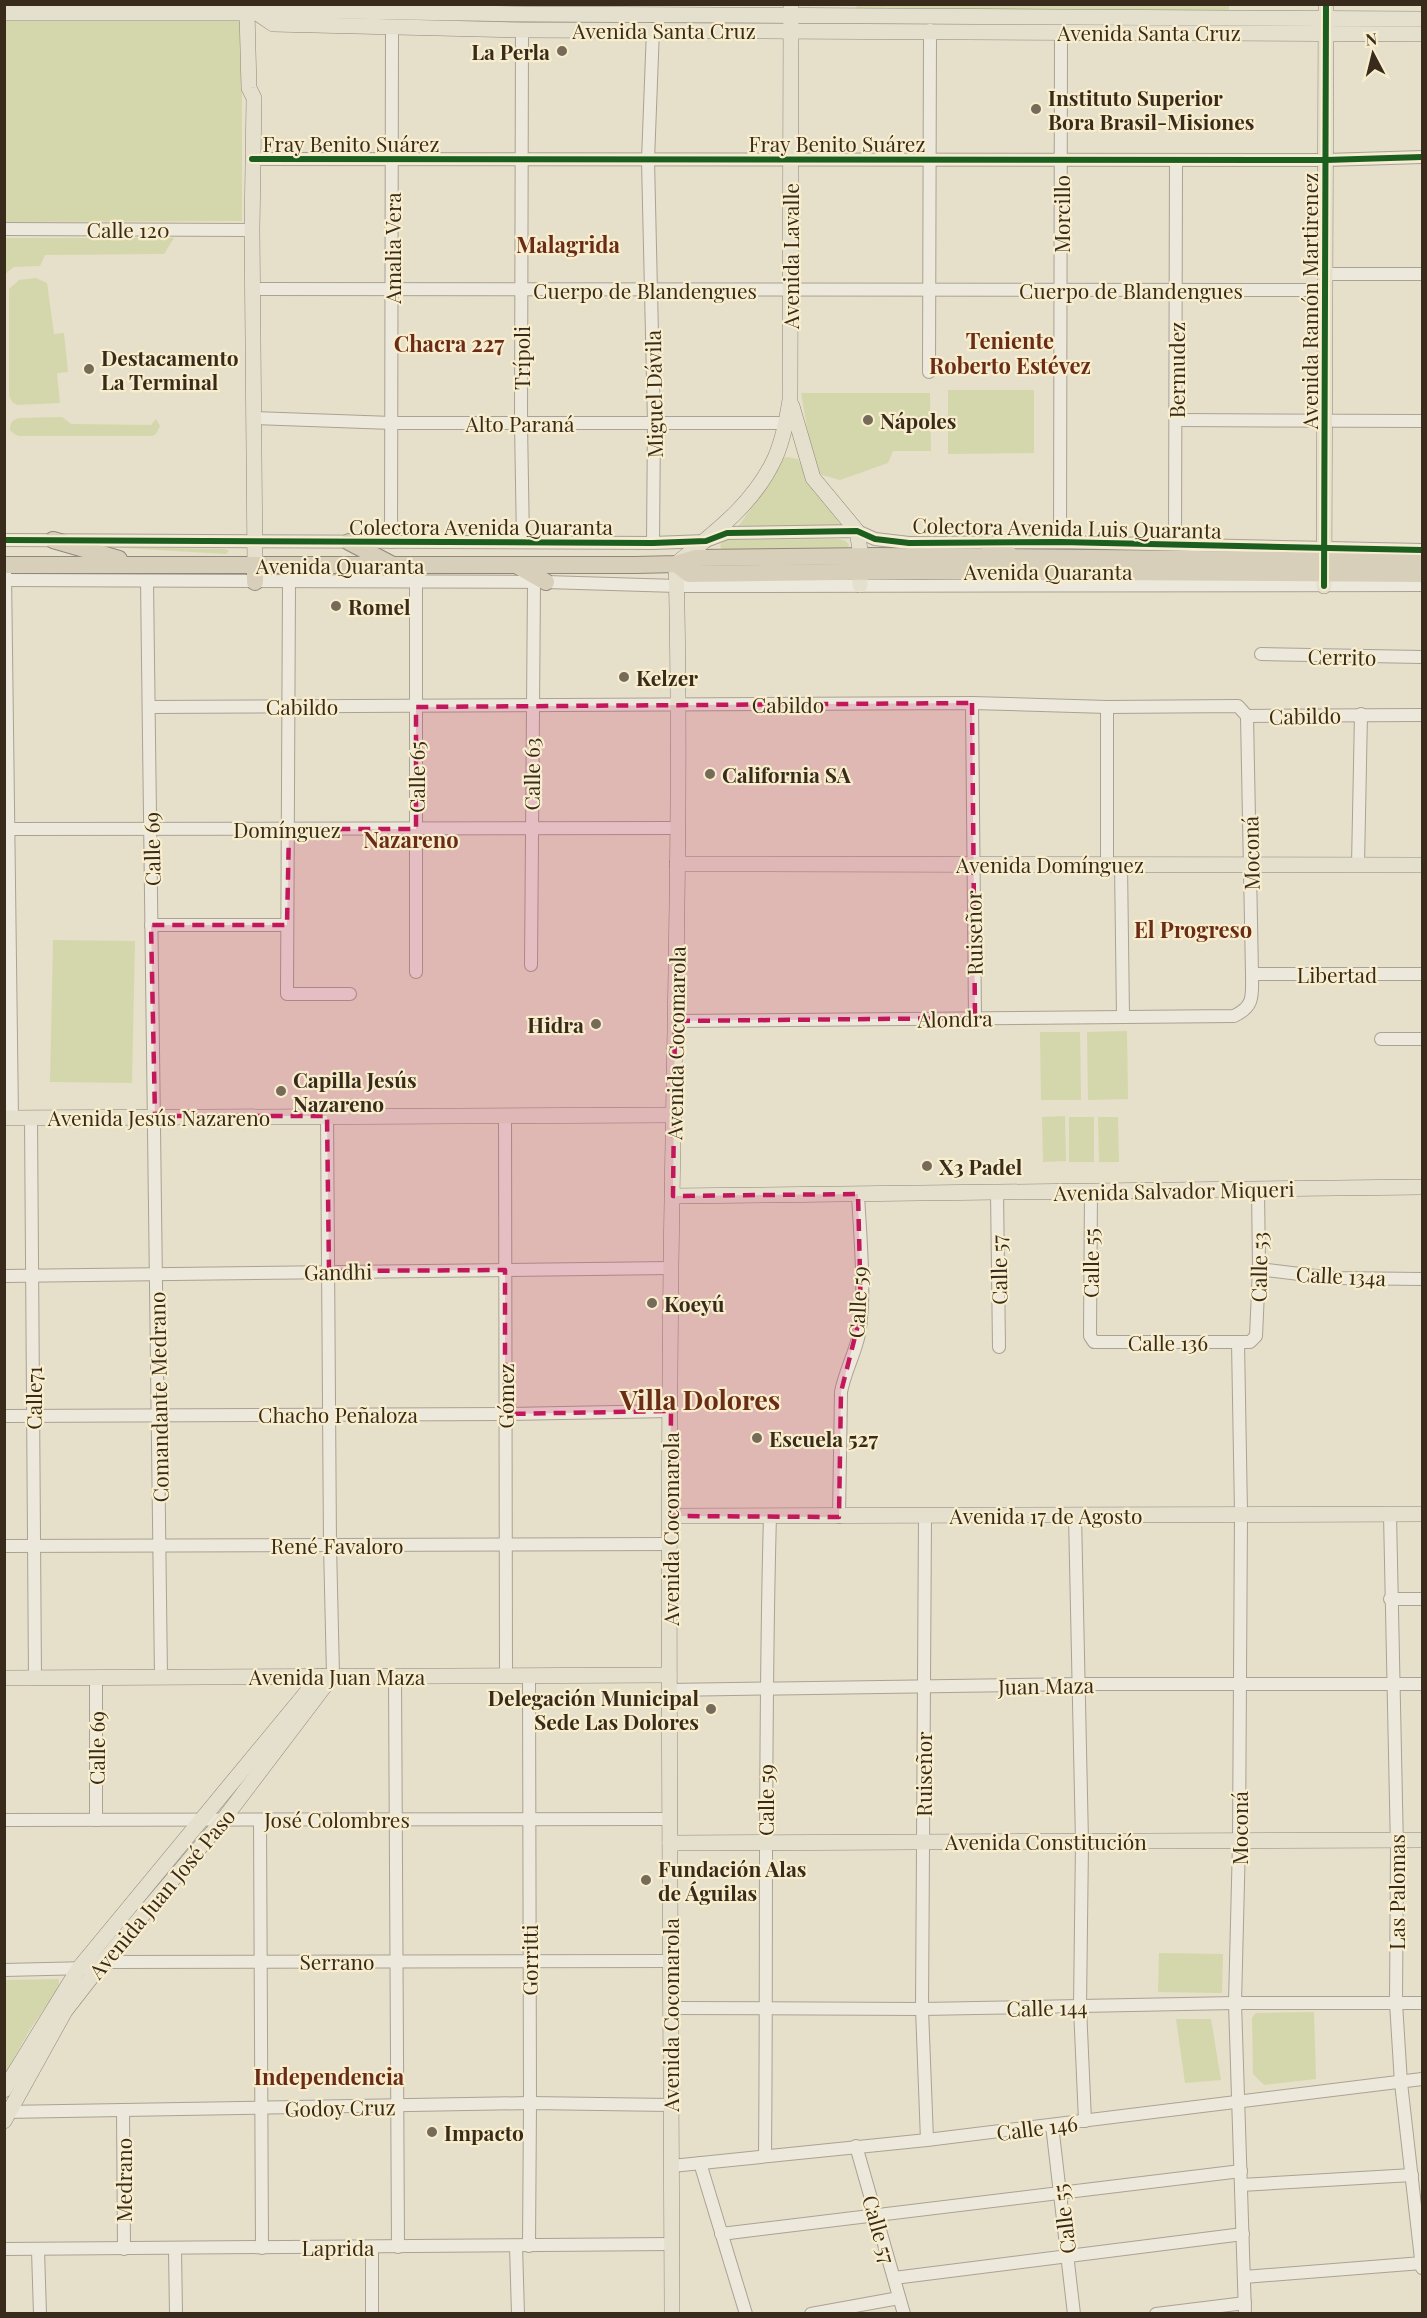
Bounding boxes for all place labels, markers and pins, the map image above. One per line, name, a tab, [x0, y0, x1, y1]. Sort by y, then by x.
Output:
place label: La Perla	[471, 37, 550, 65]
marker: La Perla	[555, 44, 569, 58]
place label: Instituto Superior Bora Brasil-Misiones	[1048, 83, 1254, 135]
marker: Instituto Superior Bora Brasil-Misiones	[1029, 102, 1043, 116]
place label: Destacamento La Terminal	[101, 343, 239, 395]
marker: Destacamento La Terminal	[82, 362, 96, 376]
place label: Nápoles	[880, 406, 957, 434]
marker: Nápoles	[861, 413, 875, 427]
place label: Romel	[348, 592, 411, 620]
marker: Romel	[329, 599, 343, 613]
place label: Kelzer	[636, 663, 698, 691]
marker: Kelzer	[617, 670, 631, 684]
place label: California SA	[722, 760, 852, 788]
marker: California SA	[703, 767, 717, 781]
place label: Hidra	[527, 1010, 584, 1038]
marker: Hidra	[589, 1017, 603, 1031]
place label: Capilla Jesús Nazareno	[293, 1065, 417, 1117]
marker: Capilla Jesús Nazareno	[274, 1084, 288, 1098]
place label: X3 Padel	[939, 1152, 1023, 1180]
marker: X3 Padel	[920, 1159, 934, 1173]
place label: Koeyú	[664, 1289, 725, 1317]
marker: Koeyú	[645, 1296, 659, 1310]
place label: Escuela 527	[769, 1424, 879, 1452]
marker: Escuela 527	[750, 1431, 764, 1445]
place label: Delegación Municipal Sede Las Dolores	[488, 1683, 699, 1735]
marker: Delegación Municipal Sede Las Dolores	[704, 1702, 718, 1716]
place label: Fundación Alas de Águilas	[658, 1854, 806, 1906]
marker: Fundación Alas de Águilas	[639, 1873, 653, 1887]
place label: Impacto	[444, 2118, 524, 2146]
marker: Impacto	[425, 2125, 439, 2139]

